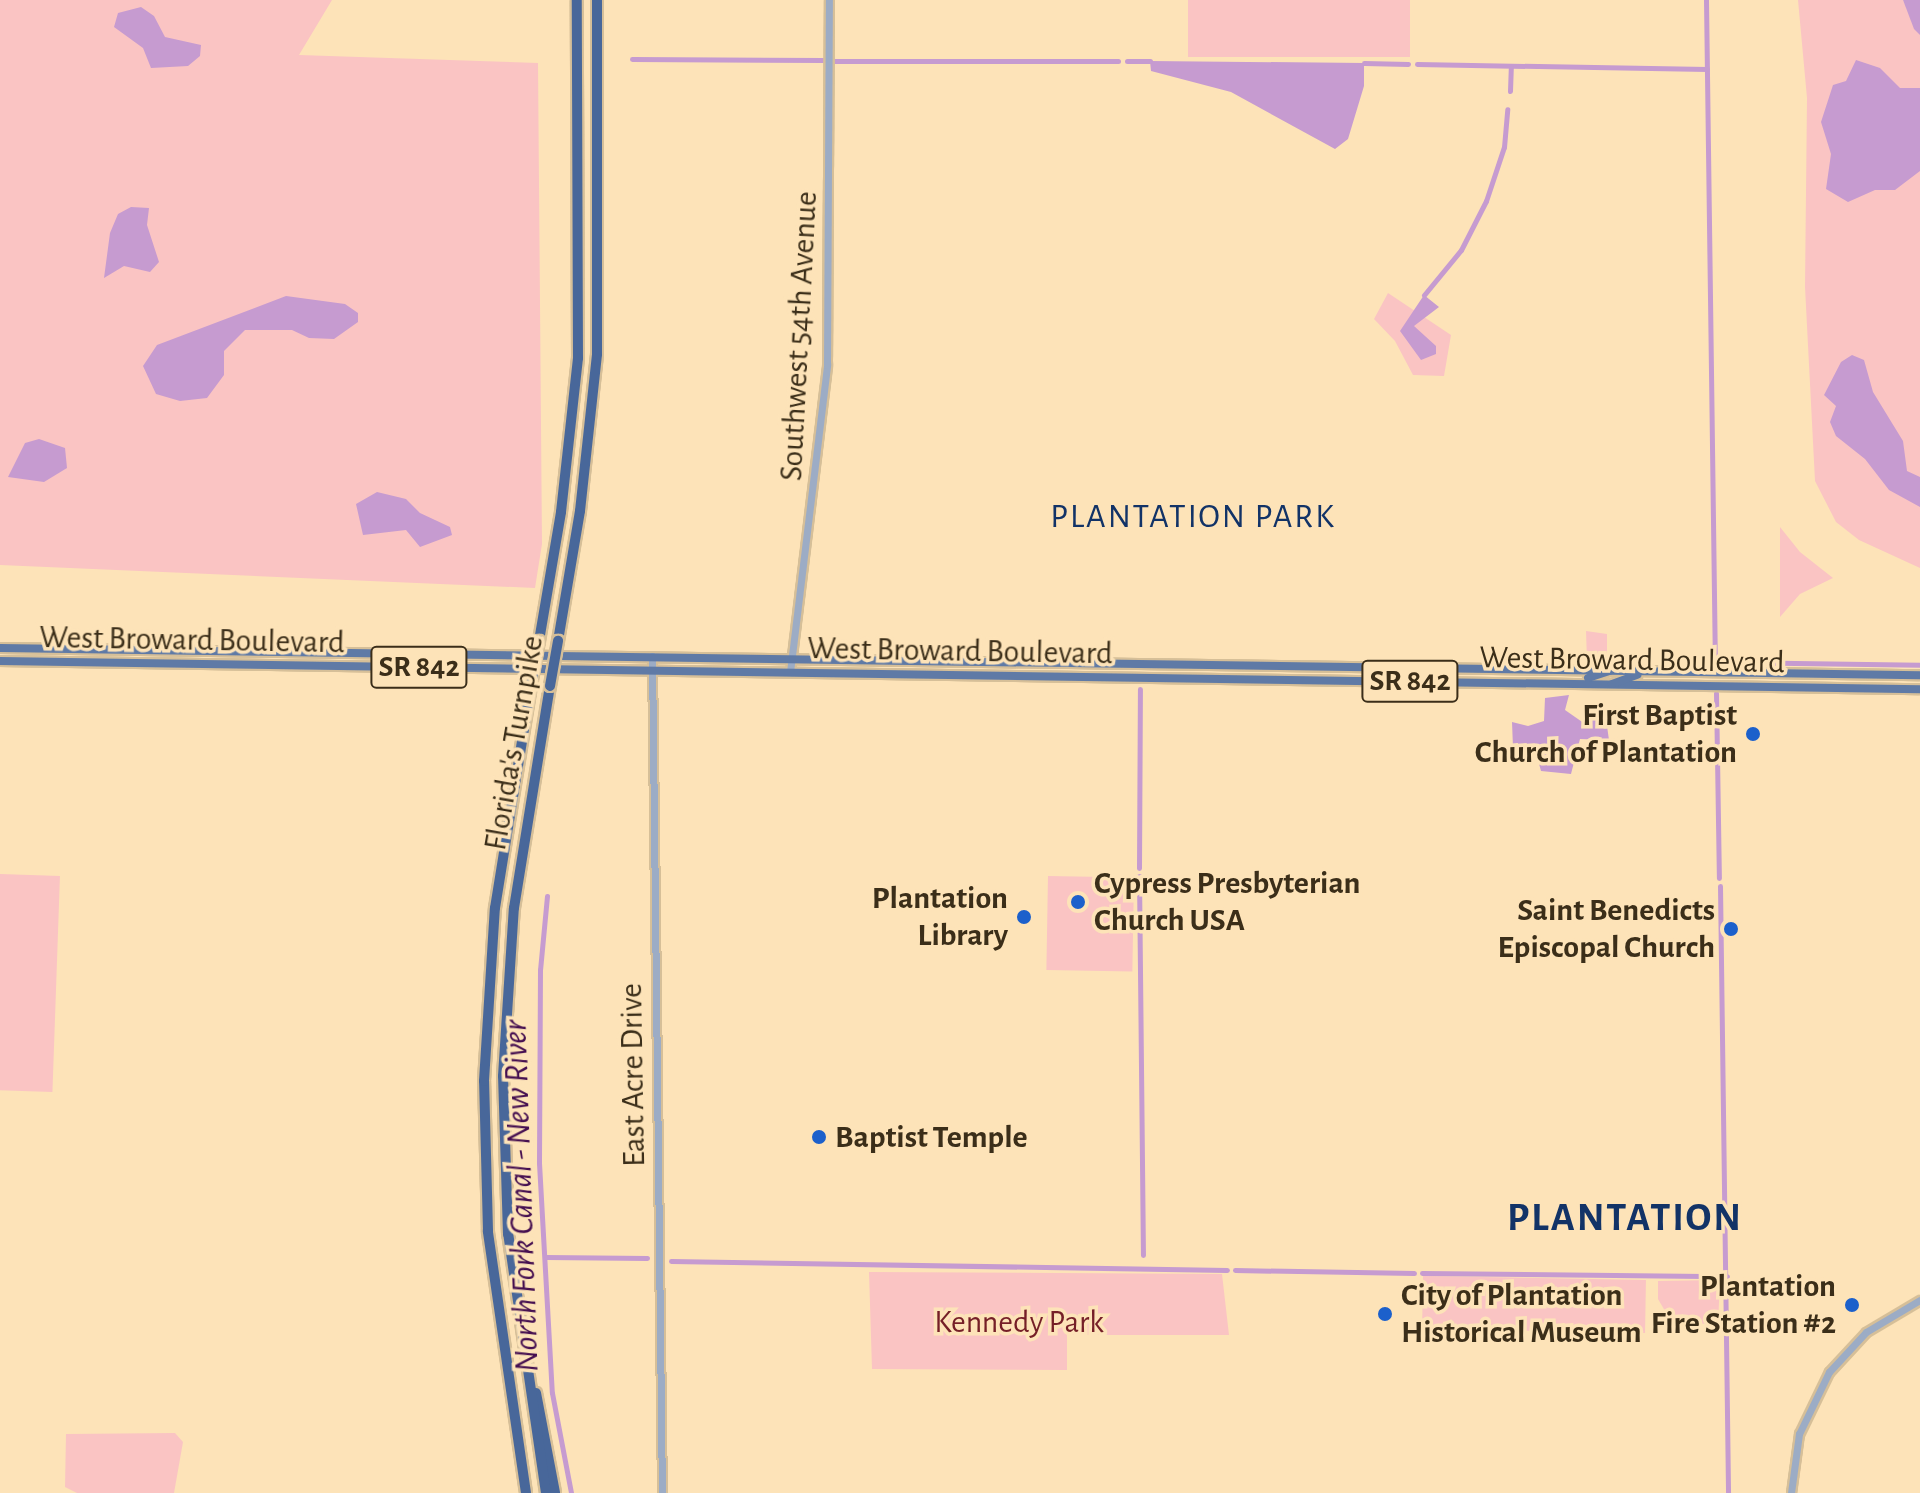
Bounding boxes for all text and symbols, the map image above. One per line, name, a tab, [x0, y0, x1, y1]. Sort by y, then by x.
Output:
street label: Southwest 54th Avenue	[772, 190, 826, 482]
district label: PLANTATION PARK	[1050, 498, 1336, 538]
street label: West Broward Boulevard	[39, 618, 345, 662]
street label: West Broward Boulevard	[807, 629, 1113, 673]
street label: Florida's Turnpike	[476, 633, 552, 853]
street label: West Broward Boulevard	[1479, 638, 1785, 682]
road number: SR 842	[369, 641, 469, 693]
road number: SR 842	[1360, 655, 1460, 707]
place label: First Baptist Church of Plantation	[1475, 697, 1737, 772]
marker: First Baptist Church of Plantation	[1744, 725, 1762, 743]
place label: Cypress Presbyterian Church USA	[1094, 865, 1361, 940]
place label: Plantation Library	[872, 880, 1008, 955]
place label: Saint Benedicts Episcopal Church	[1498, 892, 1715, 967]
marker: Cypress Presbyterian Church USA	[1069, 893, 1087, 911]
marker: Plantation Library	[1015, 908, 1033, 926]
marker: Saint Benedicts Episcopal Church	[1722, 920, 1740, 938]
street label: East Acre Drive	[612, 983, 654, 1167]
water label: North Fork Canal - New River	[495, 1019, 549, 1373]
place label: Baptist Temple	[835, 1118, 1028, 1156]
marker: Baptist Temple	[810, 1128, 828, 1146]
district label: PLANTATION	[1507, 1194, 1743, 1242]
place label: Plantation Fire Station #2	[1651, 1268, 1836, 1343]
place label: City of Plantation Historical Museum	[1401, 1277, 1642, 1352]
marker: Plantation Fire Station #2	[1843, 1296, 1861, 1314]
park label: Kennedy Park	[934, 1303, 1104, 1341]
marker: City of Plantation Historical Museum	[1376, 1305, 1394, 1323]

